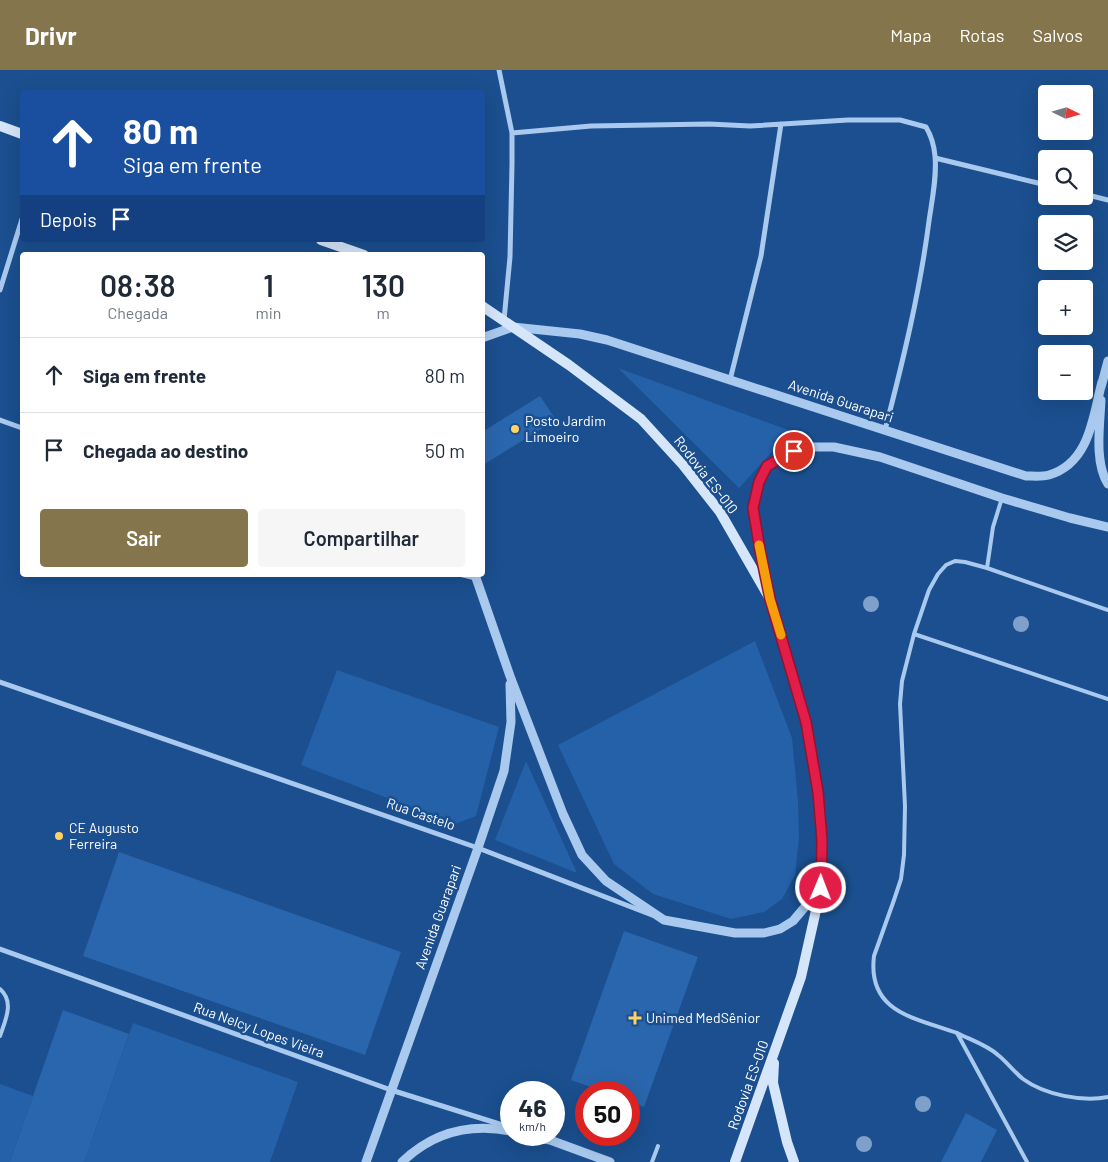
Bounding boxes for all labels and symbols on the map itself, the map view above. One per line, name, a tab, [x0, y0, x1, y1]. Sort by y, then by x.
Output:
north arrow	[1038, 85, 1092, 140]
street label: Avenida Guarapari	[786, 375, 896, 426]
place label: Posto Jardim Limoeiro	[525, 412, 606, 445]
marker: Posto Jardim Limoeiro	[509, 423, 521, 435]
pin	[773, 430, 815, 472]
street label: Rodovia ES-010	[671, 432, 742, 517]
street label: Rua Castelo	[385, 794, 458, 833]
place label: CE Augusto Ferreira	[69, 819, 139, 852]
marker: CE Augusto Ferreira	[53, 830, 65, 842]
position arrow	[794, 861, 846, 913]
street label: Avenida Guarapari	[411, 862, 464, 971]
street label: Rua Nelcy Lopes Vieira	[192, 998, 327, 1061]
place label: Unimed MedSênior	[646, 1009, 760, 1026]
marker: Unimed MedSênior	[628, 1011, 642, 1025]
street label: Rodovia ES-010	[723, 1038, 772, 1132]
speed limit sign: 50	[575, 1081, 640, 1146]

